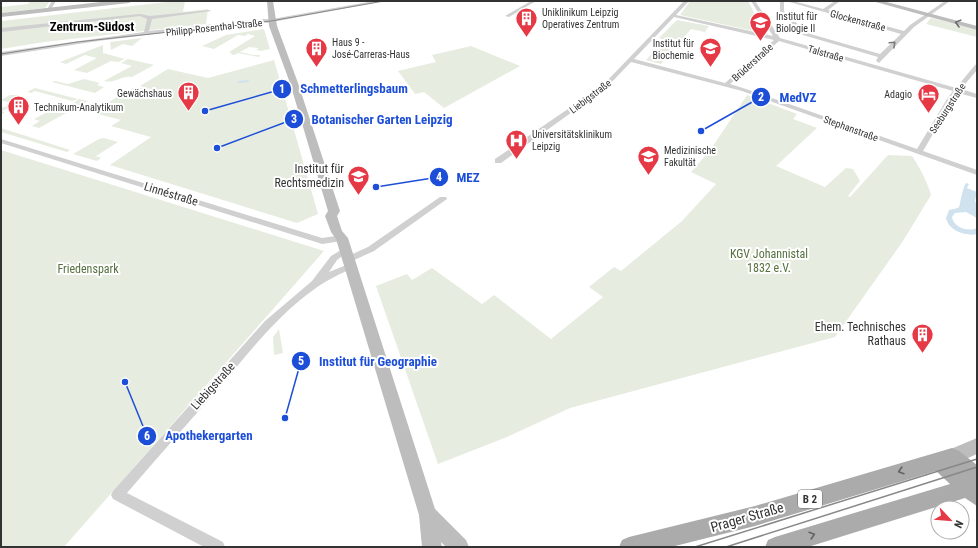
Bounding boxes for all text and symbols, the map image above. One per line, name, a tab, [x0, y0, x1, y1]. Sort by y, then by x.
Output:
building icon: Uniklinikum Leipzig Operatives Zentrum	[514, 5, 540, 38]
place label: Uniklinikum Leipzig Operatives Zentrum	[542, 7, 619, 30]
street label: Glockenstraße	[829, 8, 887, 33]
school or university icon: Institut für Biologie II	[747, 9, 773, 42]
place label: Institut für Biologie II	[776, 11, 817, 34]
street label: Philipp-Rosenthal-Straße	[165, 17, 263, 38]
district label: Zentrum-Südost	[50, 19, 134, 34]
one-way arrow	[955, 19, 961, 27]
building icon: Haus 9 - José-Carreras-Haus	[304, 35, 330, 68]
school or university icon: Institut für Biochemie	[697, 36, 723, 69]
place label: Haus 9 - José-Carreras-Haus	[332, 37, 410, 60]
place label: Institut für Biochemie	[653, 38, 694, 61]
street label: Brüderstraße	[730, 41, 775, 84]
one-way arrow	[888, 41, 896, 49]
street label: Talstraße	[807, 43, 845, 64]
callout: Schmetterlingsbaum	[272, 76, 416, 101]
street label: Liebigstraße	[567, 77, 613, 116]
building icon: Gewächshaus	[175, 80, 201, 113]
text: Schmetterlingsbaum	[300, 81, 408, 96]
hotel icon: Adagio	[915, 81, 941, 114]
street label: Seeburgstraße	[927, 81, 968, 135]
text: 1	[279, 82, 285, 96]
callout: MedVZ	[751, 85, 824, 110]
place label: Gewächshaus	[117, 88, 172, 99]
place label: Adagio	[884, 89, 912, 100]
text: 2	[758, 90, 764, 104]
text: MedVZ	[780, 90, 817, 105]
building icon: Technikum-Analytikum	[5, 94, 31, 127]
place label: Technikum-Analytikum	[34, 102, 123, 113]
callout: Botanischer Garten Leipzig	[284, 107, 461, 132]
text: 3	[291, 112, 297, 126]
text: Botanischer Garten Leipzig	[311, 112, 453, 127]
street label: Stephanstraße	[822, 114, 880, 144]
hospital icon: Universitätsklinikum Leipzig	[503, 127, 529, 160]
place label: Universitätsklinikum Leipzig	[532, 129, 612, 152]
school or university icon: Medizinische Fakultät	[636, 143, 662, 176]
place label: Medizinische Fakultät	[664, 145, 716, 168]
place label: Institut für Rechtsmedizin	[274, 162, 344, 190]
school or university icon: Institut für Rechtsmedizin	[346, 163, 372, 196]
callout: MEZ	[429, 165, 488, 190]
text: 4	[436, 170, 442, 184]
text: MEZ	[456, 170, 480, 185]
street label: Linnéstraße	[142, 179, 200, 209]
park label: KGV Johannistal 1832 e.V.	[730, 247, 808, 275]
park label: Friedenspark	[57, 262, 119, 276]
place label: Ehem. Technisches Rathaus	[815, 320, 906, 348]
building icon: Ehem. Technisches Rathaus	[909, 321, 935, 354]
callout: Institut für Geographie	[291, 348, 445, 373]
text: 5	[298, 354, 304, 368]
text: Institut für Geographie	[319, 354, 437, 369]
street label: Liebigstraße	[188, 359, 238, 413]
callout: Apothekergarten	[137, 423, 260, 448]
text: Apothekergarten	[165, 428, 253, 443]
text: 6	[144, 429, 150, 443]
one-way arrow	[898, 466, 905, 475]
road number: B 2	[798, 490, 822, 508]
street label: Prager Straße	[709, 499, 786, 535]
north arrow	[930, 500, 970, 540]
text: N	[951, 518, 966, 530]
one-way arrow	[809, 532, 816, 540]

